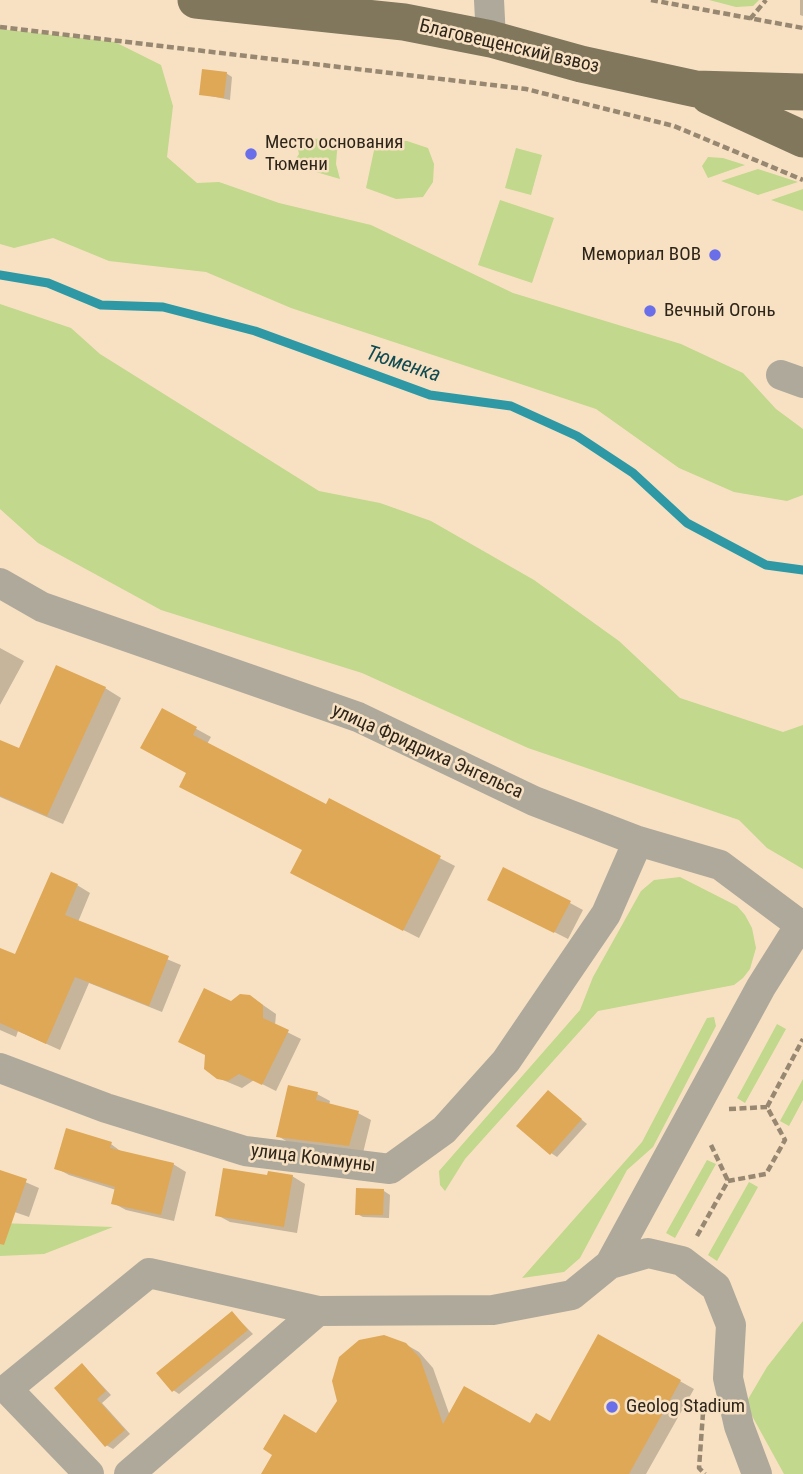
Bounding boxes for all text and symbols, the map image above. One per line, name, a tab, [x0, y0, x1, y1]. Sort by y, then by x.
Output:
street label: Благовещенский взвоз	[417, 15, 601, 79]
place label: Место основания Тюмени	[265, 132, 403, 176]
marker: Место основания Тюмени	[243, 146, 259, 162]
place label: Мемориал ВОВ	[582, 244, 701, 266]
marker: Мемориал ВОВ	[707, 247, 723, 263]
place label: Вечный Огонь	[664, 300, 776, 322]
marker: Вечный Огонь	[642, 303, 658, 319]
water label: Тюменка	[363, 341, 443, 389]
street label: улица Фридриха Энгельса	[328, 700, 526, 804]
street label: улица Коммуны	[249, 1140, 377, 1178]
place label: Geolog Stadium	[626, 1396, 745, 1418]
marker: Geolog Stadium	[604, 1399, 620, 1415]

